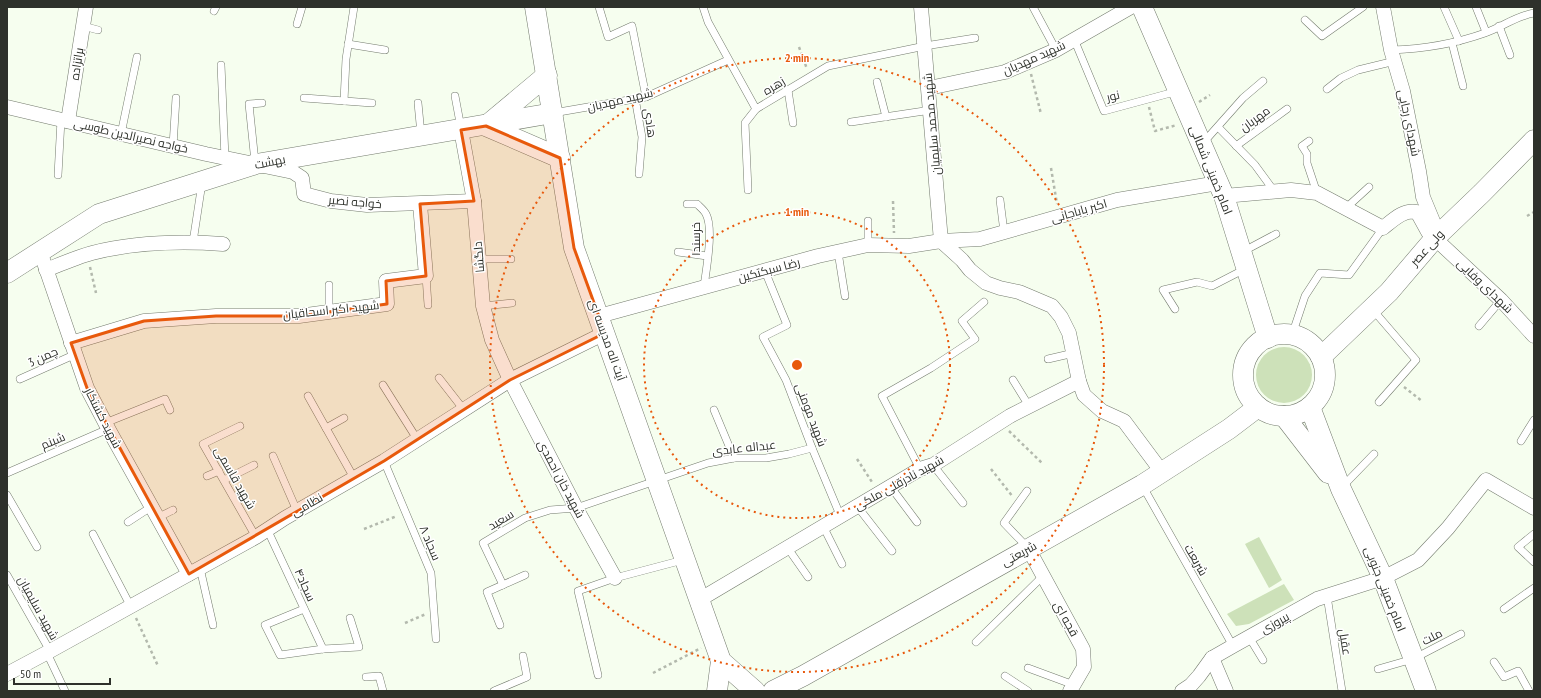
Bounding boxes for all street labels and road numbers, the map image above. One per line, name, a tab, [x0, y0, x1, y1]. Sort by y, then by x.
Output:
street label: شهید مهدیان	[1000, 37, 1068, 78]
street label: براتزاده	[67, 47, 86, 81]
street label: شهید محمد سلیمیان	[920, 72, 943, 176]
street label: زهره	[760, 73, 788, 98]
street label: شهید مهدیان	[585, 85, 654, 114]
street label: نور	[1104, 87, 1121, 105]
street label: شهدای رجایی	[1395, 88, 1424, 158]
street label: مهربان	[1237, 103, 1273, 135]
street label: هادی	[641, 107, 660, 139]
street label: خواجه نصیرالدین طوسی	[72, 115, 190, 156]
street label: امام خمینی شمالی	[1186, 123, 1236, 217]
street label: بهشت	[253, 151, 287, 172]
street label: خواجه نصیر	[327, 192, 382, 211]
street label: اکبر باباجانی	[1049, 195, 1109, 226]
street label: خرسند۱	[688, 222, 703, 256]
street label: ولی عصر	[1406, 226, 1447, 270]
street label: دلگشا	[470, 241, 487, 273]
street label: رضا سبکتکین	[736, 254, 802, 285]
street label: شهدای وفایی	[1454, 255, 1516, 316]
street label: شهید اکبر اسحاقیان	[282, 297, 380, 322]
street label: آیت اله مدیسه ای	[586, 297, 629, 383]
street label: چمن 3	[26, 343, 61, 372]
street label: شهید مومنی	[792, 381, 830, 449]
street label: شهید کشتکار	[81, 384, 125, 451]
street label: شبنم	[38, 429, 68, 453]
street label: شهید خان احمدی	[535, 437, 588, 520]
street label: عبداله عابدی	[711, 437, 777, 458]
street label: شهید قاسمی	[211, 444, 259, 512]
street label: شهید نادرقلی ملکی	[851, 452, 946, 513]
street label: نظامی	[288, 490, 325, 520]
street label: سعید	[485, 506, 516, 533]
street label: سجاد ۸	[416, 523, 445, 563]
street label: شریعتی	[998, 538, 1039, 569]
street label: شریعت	[1181, 541, 1211, 578]
street label: امام خمینی جنوبی	[1361, 544, 1409, 634]
street label: سجاد۴	[292, 566, 319, 604]
street label: شهید سلیمیان	[15, 573, 62, 642]
street label: قجه ای	[1051, 599, 1082, 639]
street label: پیروزی	[1258, 608, 1294, 638]
street label: ملت	[1419, 625, 1445, 648]
street label: عقیل	[1336, 628, 1355, 656]

